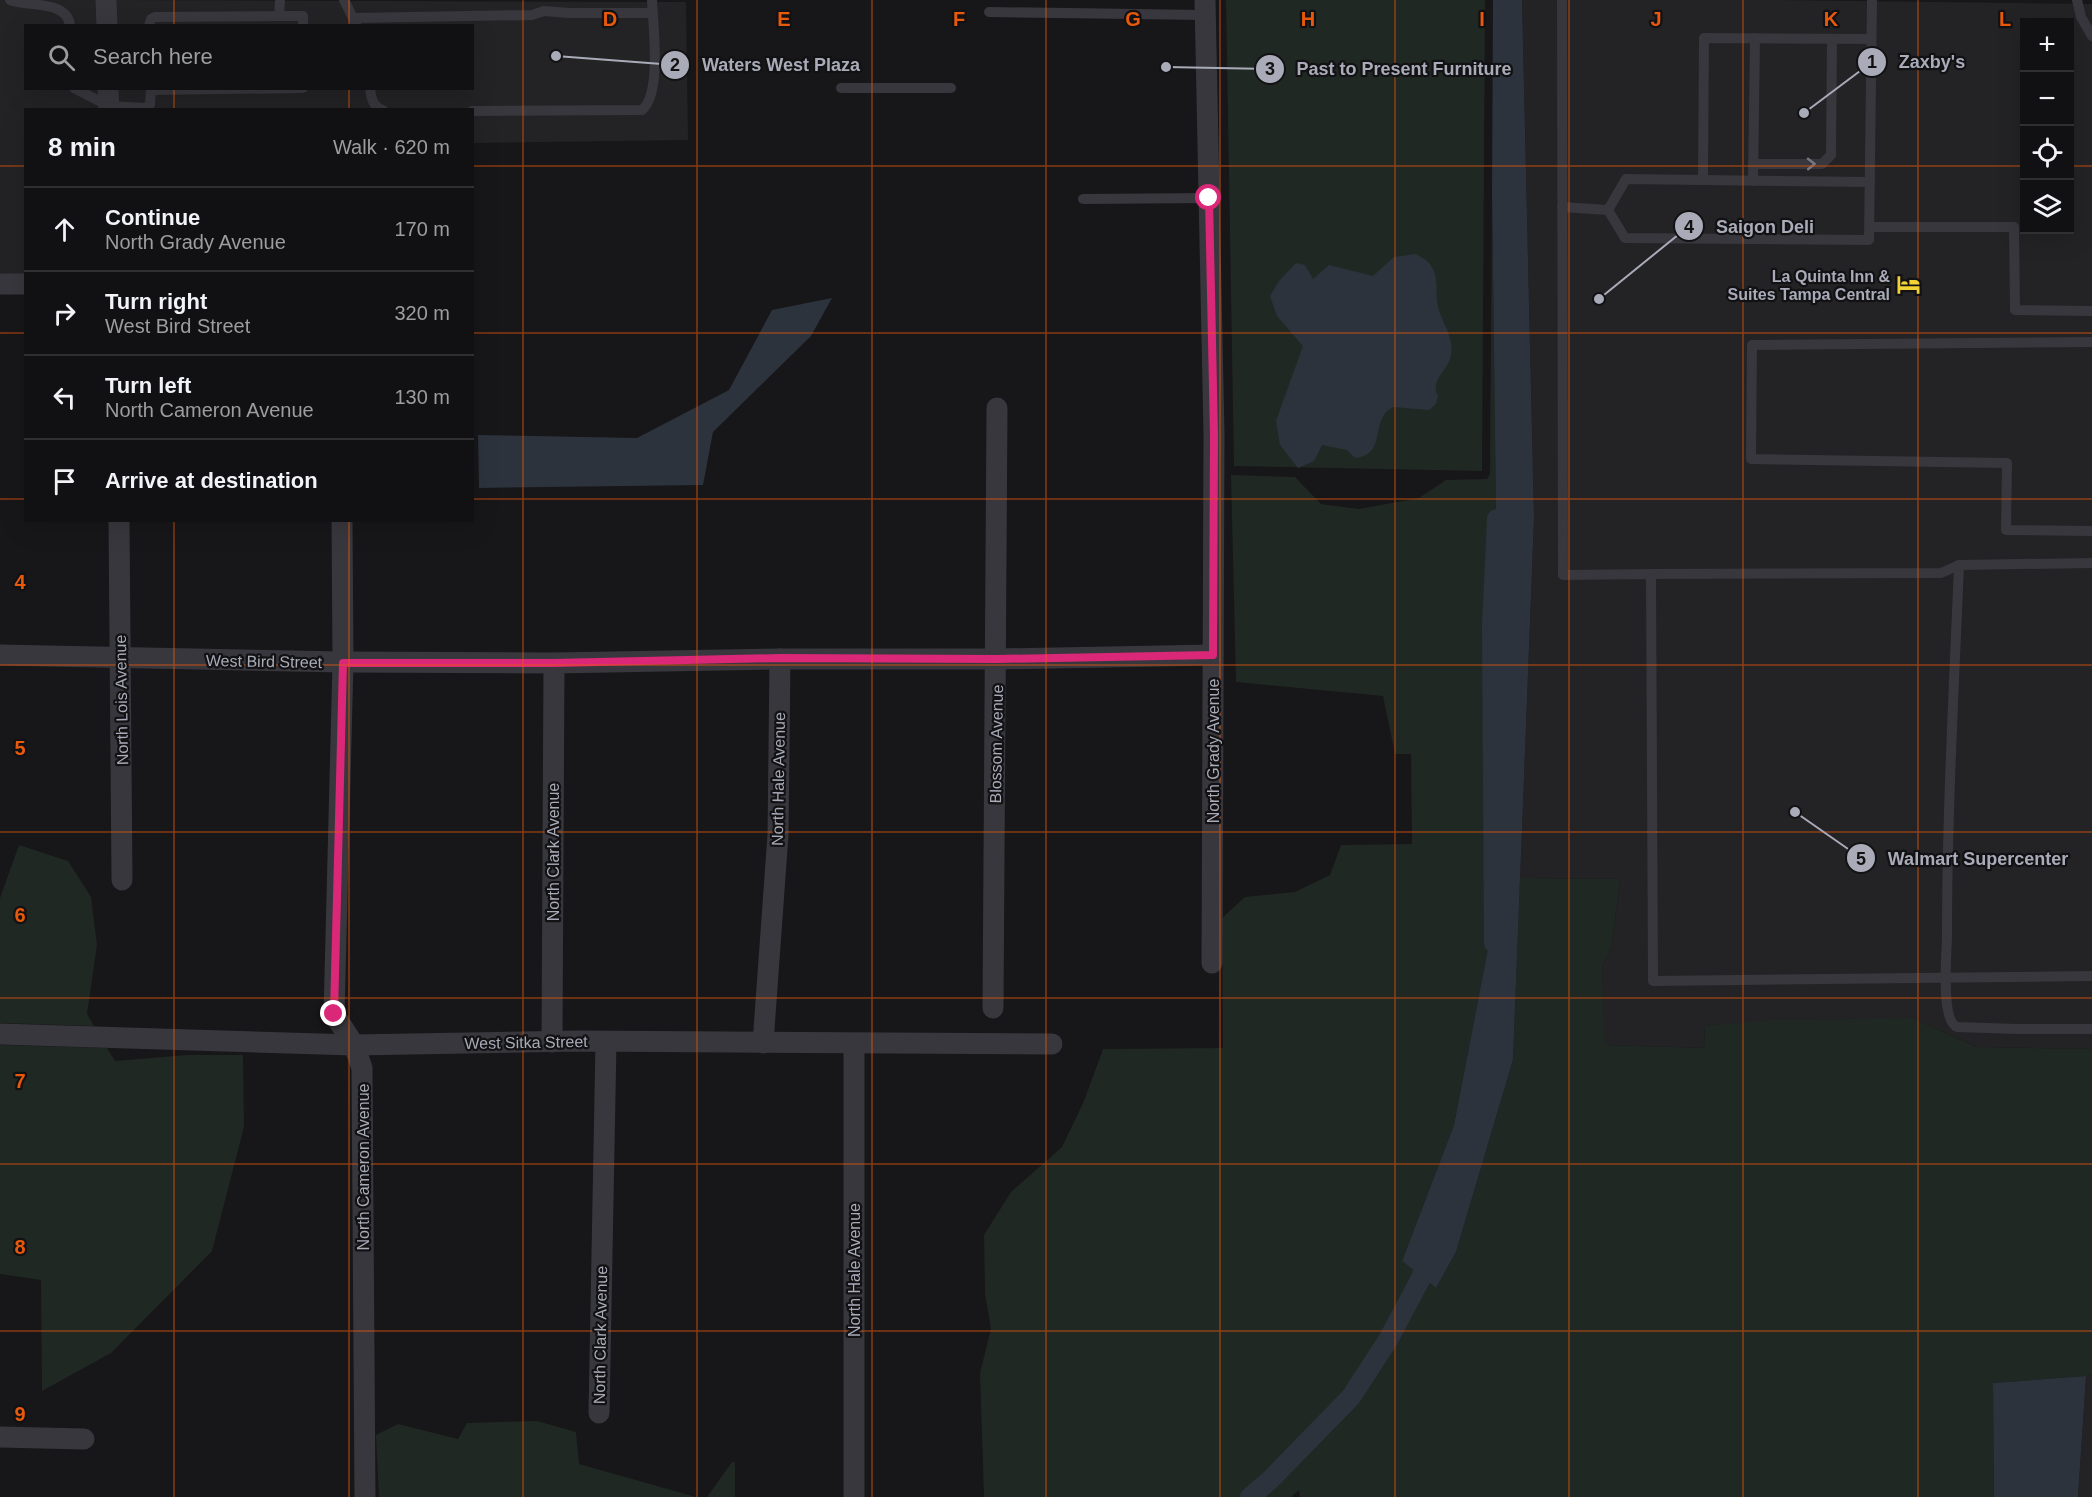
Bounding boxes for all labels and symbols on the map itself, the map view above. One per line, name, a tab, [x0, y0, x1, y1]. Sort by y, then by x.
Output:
text: D	[603, 8, 617, 30]
text: E	[777, 8, 791, 30]
text: F	[953, 8, 965, 30]
text: G	[1125, 8, 1141, 30]
text: H	[1301, 8, 1315, 30]
text: I	[1479, 8, 1485, 30]
text: J	[1650, 8, 1662, 30]
text: K	[1824, 8, 1839, 30]
text: L	[1999, 8, 2011, 30]
callout: Zaxby's	[1857, 44, 1978, 80]
callout: Waters West Plaza	[660, 47, 872, 83]
callout: Past to Present Furniture	[1255, 51, 1524, 87]
text: 1	[1867, 52, 1877, 72]
text: Zaxby's	[1899, 52, 1965, 72]
text: 2	[670, 55, 680, 75]
text: Waters West Plaza	[702, 55, 861, 75]
text: 3	[1265, 59, 1275, 79]
text: Past to Present Furniture	[1296, 59, 1512, 79]
one-way arrow	[1807, 158, 1816, 170]
route start	[1195, 184, 1221, 210]
callout: Saigon Deli	[1674, 208, 1826, 244]
text: 4	[1684, 217, 1694, 237]
text: Saigon Deli	[1716, 217, 1814, 237]
place label: La Quinta Inn & Suites Tampa Central	[1728, 268, 1890, 303]
hotel icon: La Quinta Inn & Suites Tampa Central	[1895, 272, 1921, 298]
text: 4	[14, 571, 26, 593]
street label: North Lois Avenue	[112, 635, 131, 765]
street label: West Bird Street	[206, 652, 323, 671]
street label: North Grady Avenue	[1205, 679, 1222, 823]
street label: Blossom Avenue	[987, 684, 1006, 804]
street label: North Hale Avenue	[769, 712, 788, 846]
text: 5	[14, 737, 26, 759]
street label: North Clark Avenue	[545, 783, 562, 921]
callout: Walmart Supercenter	[1846, 840, 2080, 876]
text: 5	[1856, 849, 1866, 869]
text: Walmart Supercenter	[1888, 849, 2068, 869]
text: 6	[14, 904, 26, 926]
route end	[320, 1000, 346, 1026]
street label: West Sitka Street	[464, 1033, 588, 1052]
text: 7	[14, 1070, 26, 1092]
street label: North Cameron Avenue	[355, 1083, 372, 1250]
street label: North Hale Avenue	[846, 1203, 863, 1337]
text: 8	[14, 1236, 26, 1258]
street label: North Clark Avenue	[591, 1266, 610, 1404]
text: 9	[14, 1403, 26, 1425]

